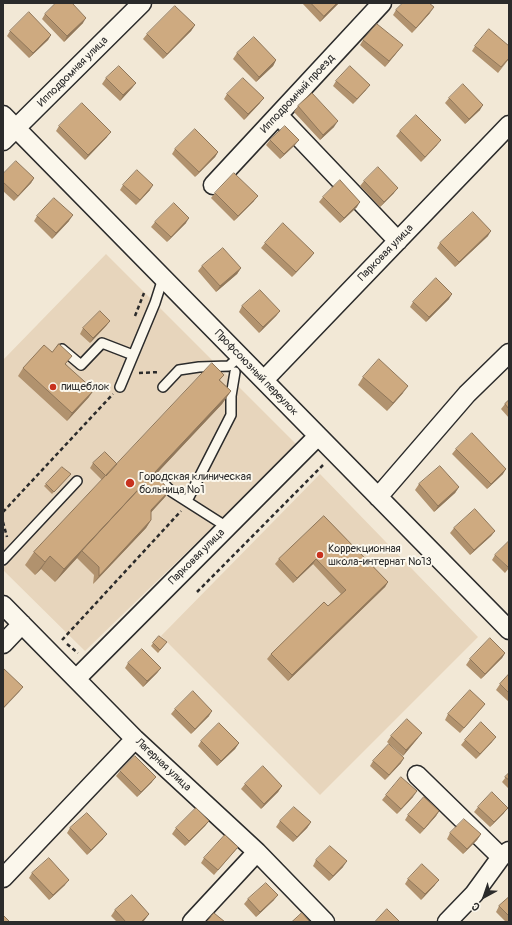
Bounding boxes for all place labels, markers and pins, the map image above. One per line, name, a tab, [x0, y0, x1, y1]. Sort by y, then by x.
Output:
place label: пищеблок	[61, 380, 109, 394]
marker: пищеблок	[48, 382, 58, 392]
place label: Городская клиническая больница №1	[139, 470, 251, 496]
marker: Городская клиническая больница №1	[124, 477, 136, 489]
place label: Коррекционная школа-интернат №13	[328, 542, 432, 568]
marker: Коррекционная школа-интернат №13	[315, 550, 325, 560]

